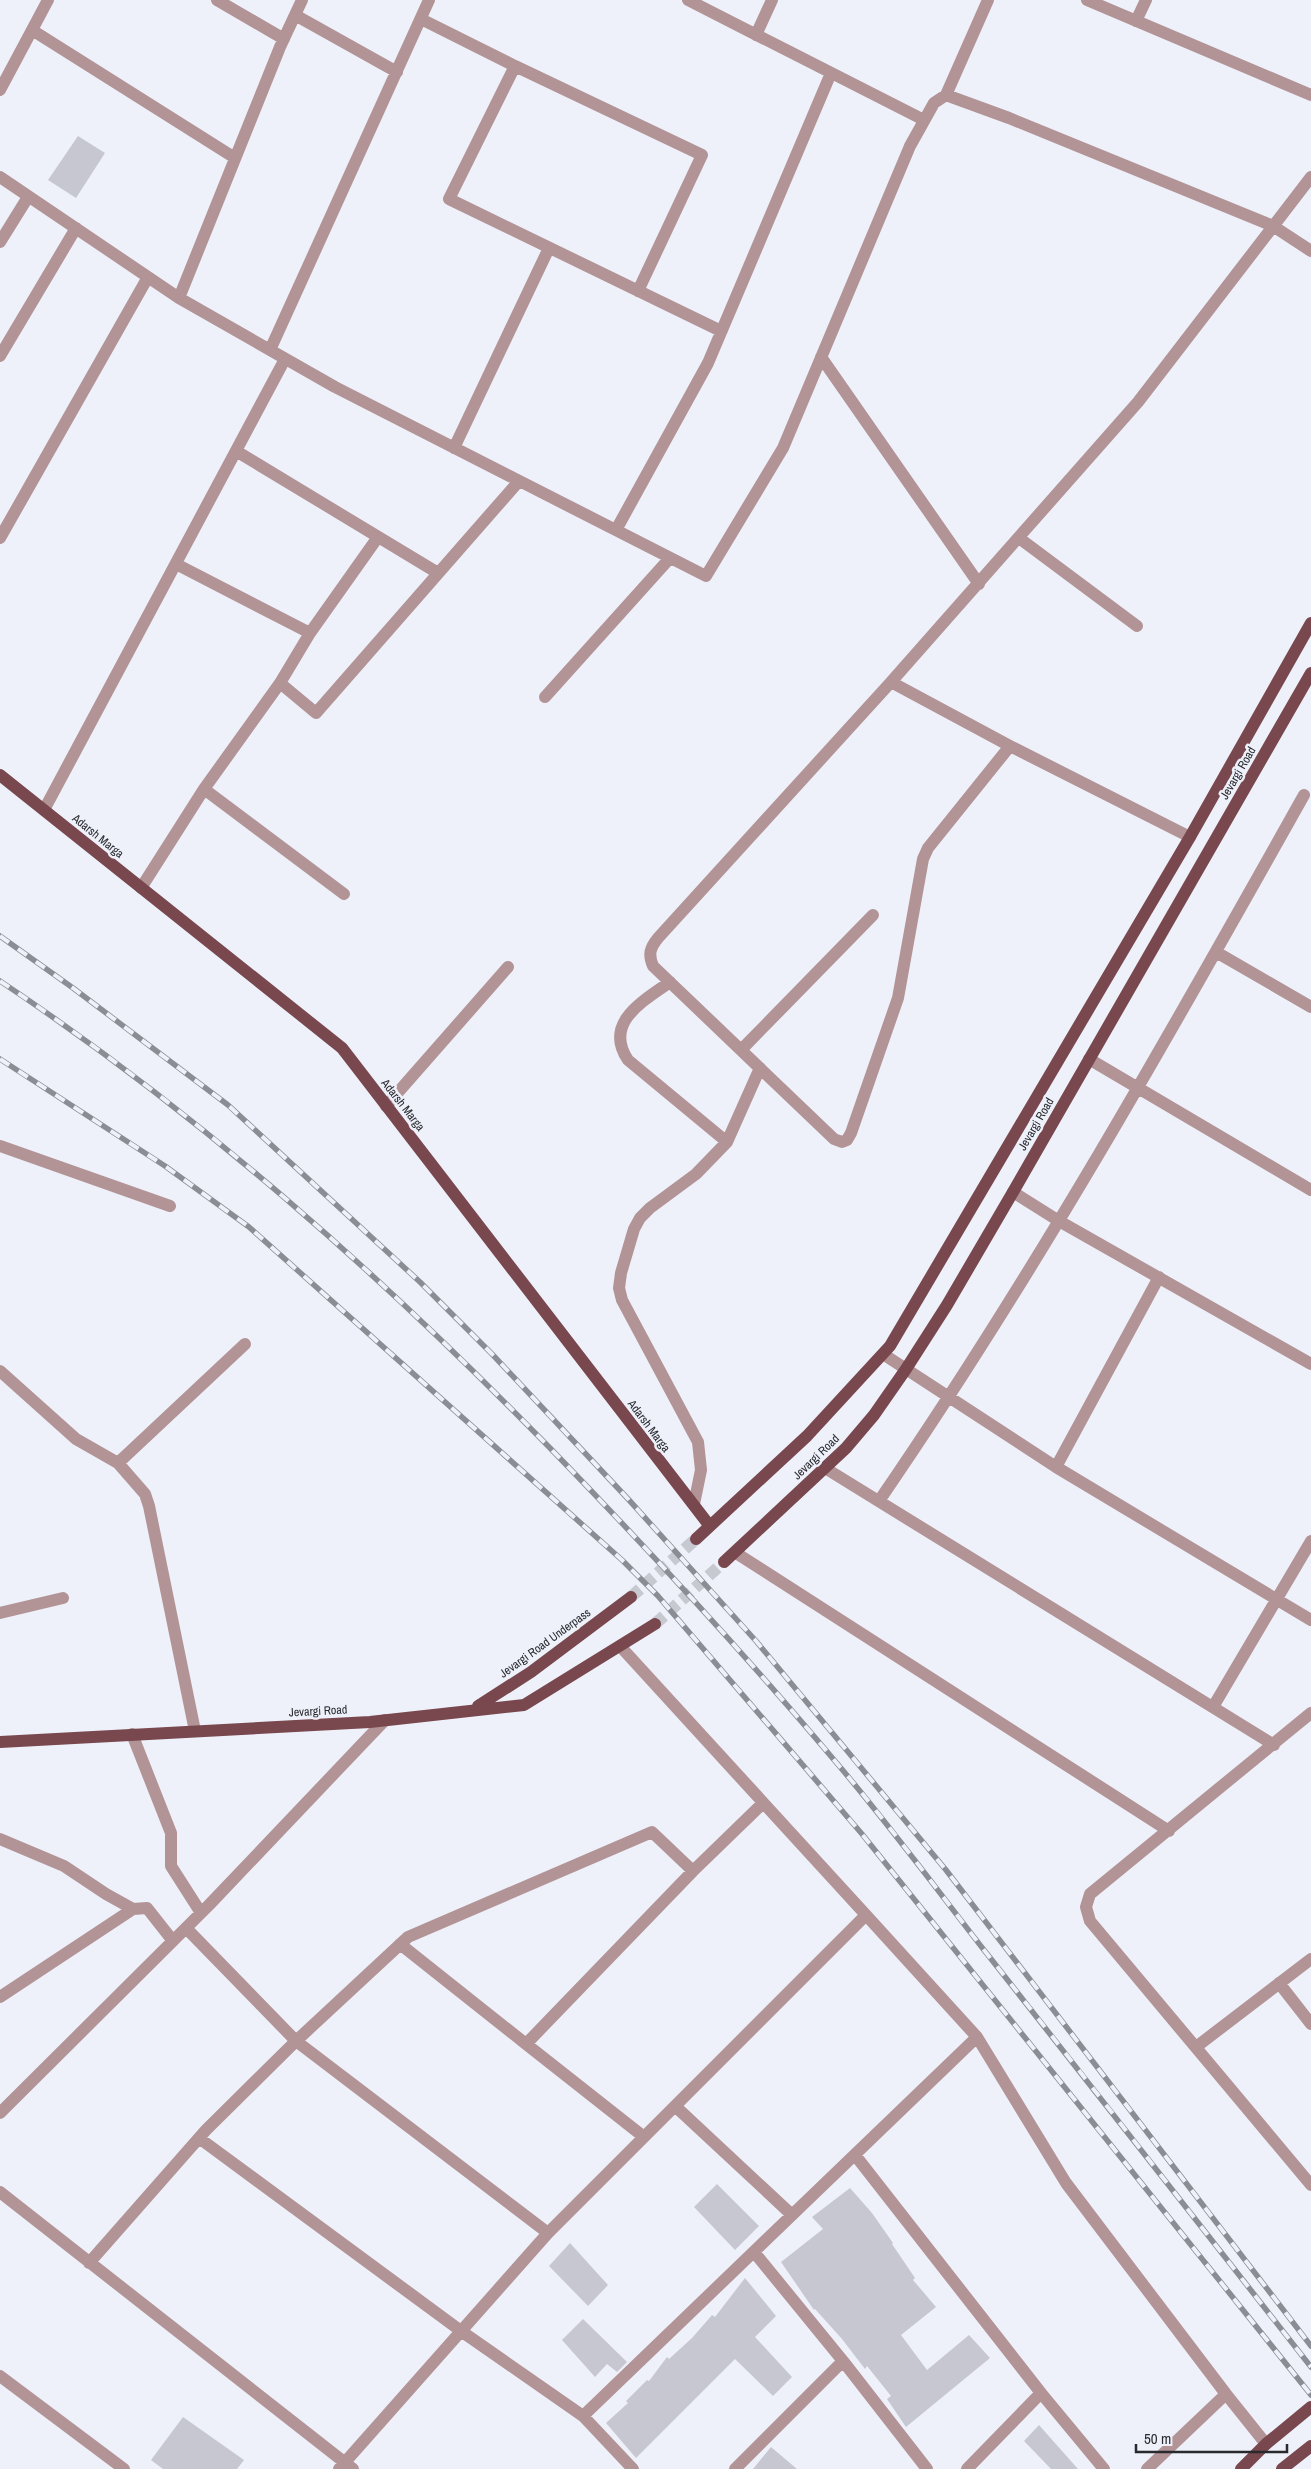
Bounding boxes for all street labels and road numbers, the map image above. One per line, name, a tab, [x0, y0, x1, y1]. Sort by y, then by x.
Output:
street label: Jevargi Road	[1216, 744, 1260, 802]
street label: Adarsh Marga	[68, 810, 127, 862]
street label: Adarsh Marga	[377, 1075, 429, 1135]
street label: Jevargi Road	[1014, 1095, 1058, 1153]
street label: Adarsh Marga	[623, 1396, 674, 1456]
street label: Jevargi Road	[789, 1431, 843, 1483]
street label: Jevargi Road Underpass	[496, 1604, 594, 1681]
street label: Jevargi Road	[288, 1701, 348, 1721]

